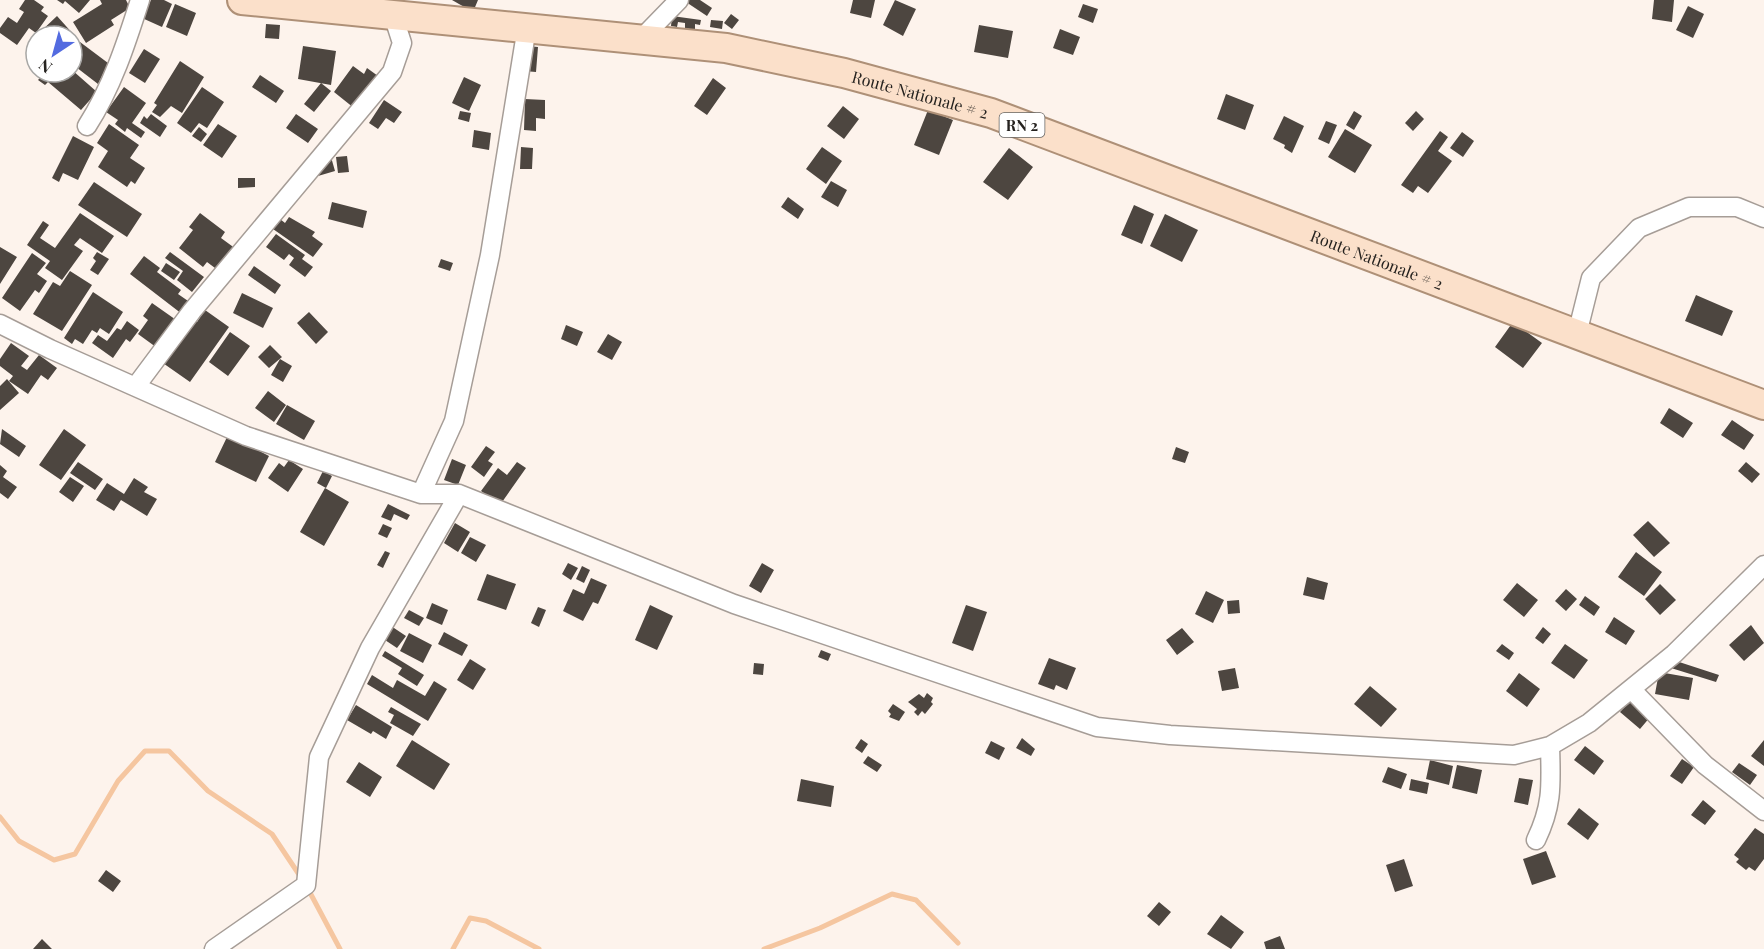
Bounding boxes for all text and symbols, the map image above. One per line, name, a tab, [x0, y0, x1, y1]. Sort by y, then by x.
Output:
north arrow	[24, 24, 84, 84]
text: N	[34, 54, 56, 78]
street label: Route Nationale # 2	[850, 65, 991, 122]
road number: RN 2	[1000, 113, 1044, 137]
street label: Route Nationale # 2	[1308, 224, 1446, 293]

